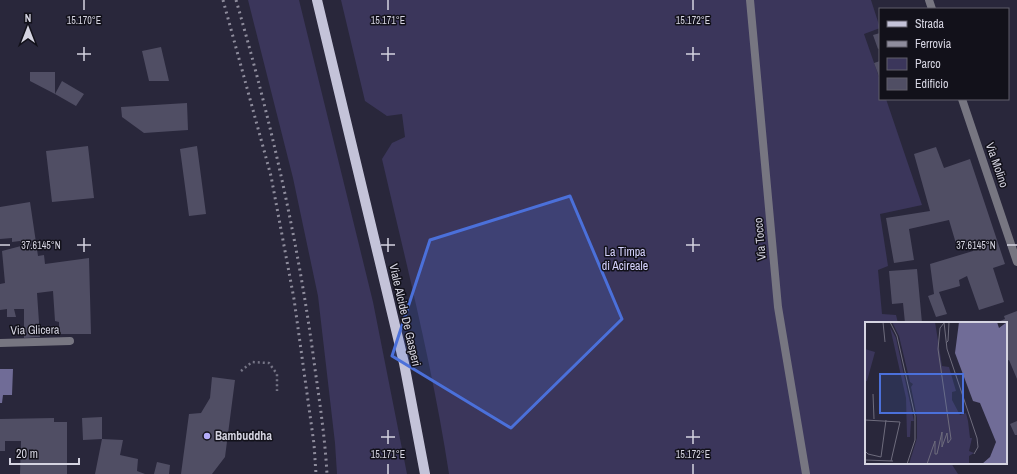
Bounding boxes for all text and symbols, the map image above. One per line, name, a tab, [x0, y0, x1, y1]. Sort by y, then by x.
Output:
north arrow	[8, 8, 48, 48]
legend	[879, 8, 1009, 100]
text: N	[25, 11, 31, 25]
text: 15.170°E	[67, 14, 101, 27]
text: 15.171°E	[371, 14, 405, 27]
text: 15.172°E	[676, 14, 710, 27]
text: Strada	[915, 16, 945, 32]
text: Ferrovia	[915, 36, 952, 52]
text: Parco	[915, 56, 941, 72]
text: Edificio	[915, 76, 948, 92]
street label: Via Molino	[982, 140, 1012, 190]
street label: Via Tocco	[750, 217, 770, 261]
text: 37.6145°N	[21, 239, 61, 252]
text: 37.6145°N	[956, 239, 996, 252]
park label: La Timpa di Acireale	[602, 244, 648, 274]
street label: Viale Alcide De Gasperi	[385, 262, 425, 368]
street label: Via Glicera	[10, 322, 60, 338]
inset map	[865, 322, 1007, 464]
place label: Bambuddha	[215, 428, 272, 444]
marker: Bambuddha	[202, 431, 212, 441]
scale bar	[10, 440, 79, 466]
text: 20 m	[16, 446, 38, 462]
text: 15.171°E	[371, 448, 405, 461]
text: 15.172°E	[676, 448, 710, 461]

